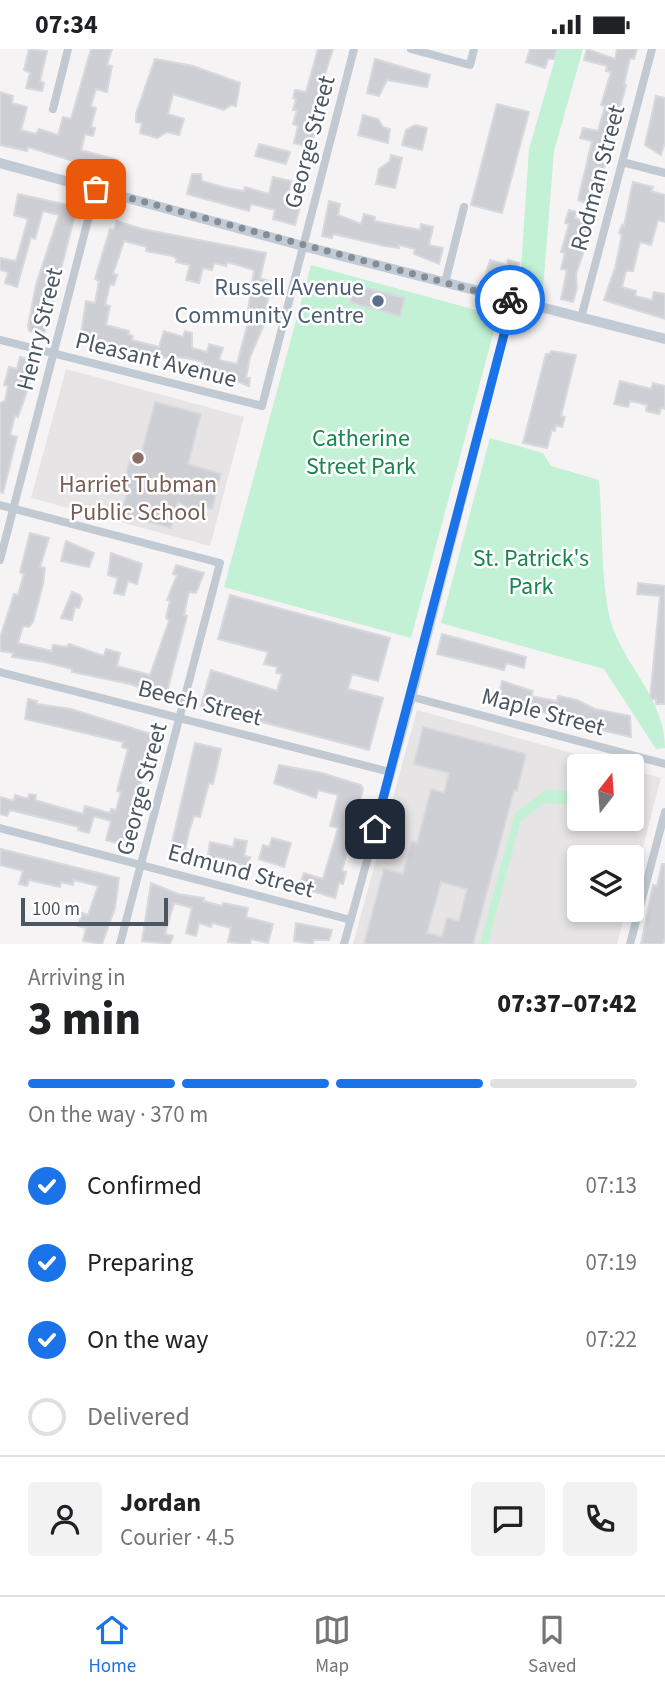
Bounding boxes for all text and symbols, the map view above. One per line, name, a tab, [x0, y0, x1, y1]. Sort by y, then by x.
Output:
text: 07:34	[35, 6, 98, 43]
street label: George Street	[275, 72, 345, 212]
street label: Rodman Street	[562, 101, 634, 255]
pin	[66, 159, 126, 219]
icon: bag	[77, 170, 115, 208]
street label: Henry Street	[8, 264, 72, 394]
courier	[475, 265, 545, 335]
place label: Russell Avenue Community Centre	[174, 270, 364, 333]
icon: bike	[491, 281, 529, 319]
marker: Russell Avenue Community Centre	[370, 293, 386, 309]
street label: Pleasant Avenue	[71, 323, 241, 397]
park label: Catherine Street Park	[306, 421, 416, 484]
marker: Harriet Tubman Public School	[130, 450, 146, 466]
place label: Harriet Tubman Public School	[59, 467, 217, 530]
park label: St. Patrick's Park	[473, 541, 589, 604]
street label: Beech Street	[134, 671, 266, 735]
street label: Maple Street	[478, 679, 608, 745]
street label: George Street	[107, 719, 177, 859]
north arrow	[567, 754, 644, 831]
map controls	[567, 754, 644, 922]
pin	[345, 799, 405, 859]
icon: home	[356, 810, 394, 848]
street label: Edmund Street	[164, 835, 318, 907]
button: layers	[567, 845, 644, 922]
scale bar	[21, 895, 168, 927]
text: 100 m	[32, 896, 80, 923]
text: Arriving in	[28, 961, 126, 994]
text: 07:37–07:42	[497, 985, 637, 1022]
text: 3 min	[28, 987, 141, 1052]
text: On the way · 370 m	[28, 1098, 208, 1131]
icon: check	[28, 1167, 66, 1205]
text: Confirmed	[87, 1167, 202, 1204]
text: 07:13	[586, 1169, 637, 1202]
icon: check	[28, 1244, 66, 1282]
text: Preparing	[87, 1244, 193, 1281]
text: 07:19	[586, 1246, 637, 1279]
icon: check	[28, 1321, 66, 1359]
text: On the way	[87, 1321, 208, 1358]
text: 07:22	[586, 1323, 637, 1356]
text: Delivered	[87, 1398, 190, 1435]
button: person	[28, 1482, 102, 1556]
button: chat	[471, 1482, 545, 1556]
button: phone	[563, 1482, 637, 1556]
text: Jordan	[120, 1484, 201, 1521]
text: Courier · 4.5	[120, 1521, 235, 1554]
tab: Home	[88, 1611, 136, 1680]
tab: Map	[313, 1611, 351, 1680]
tab: Saved	[528, 1611, 577, 1680]

